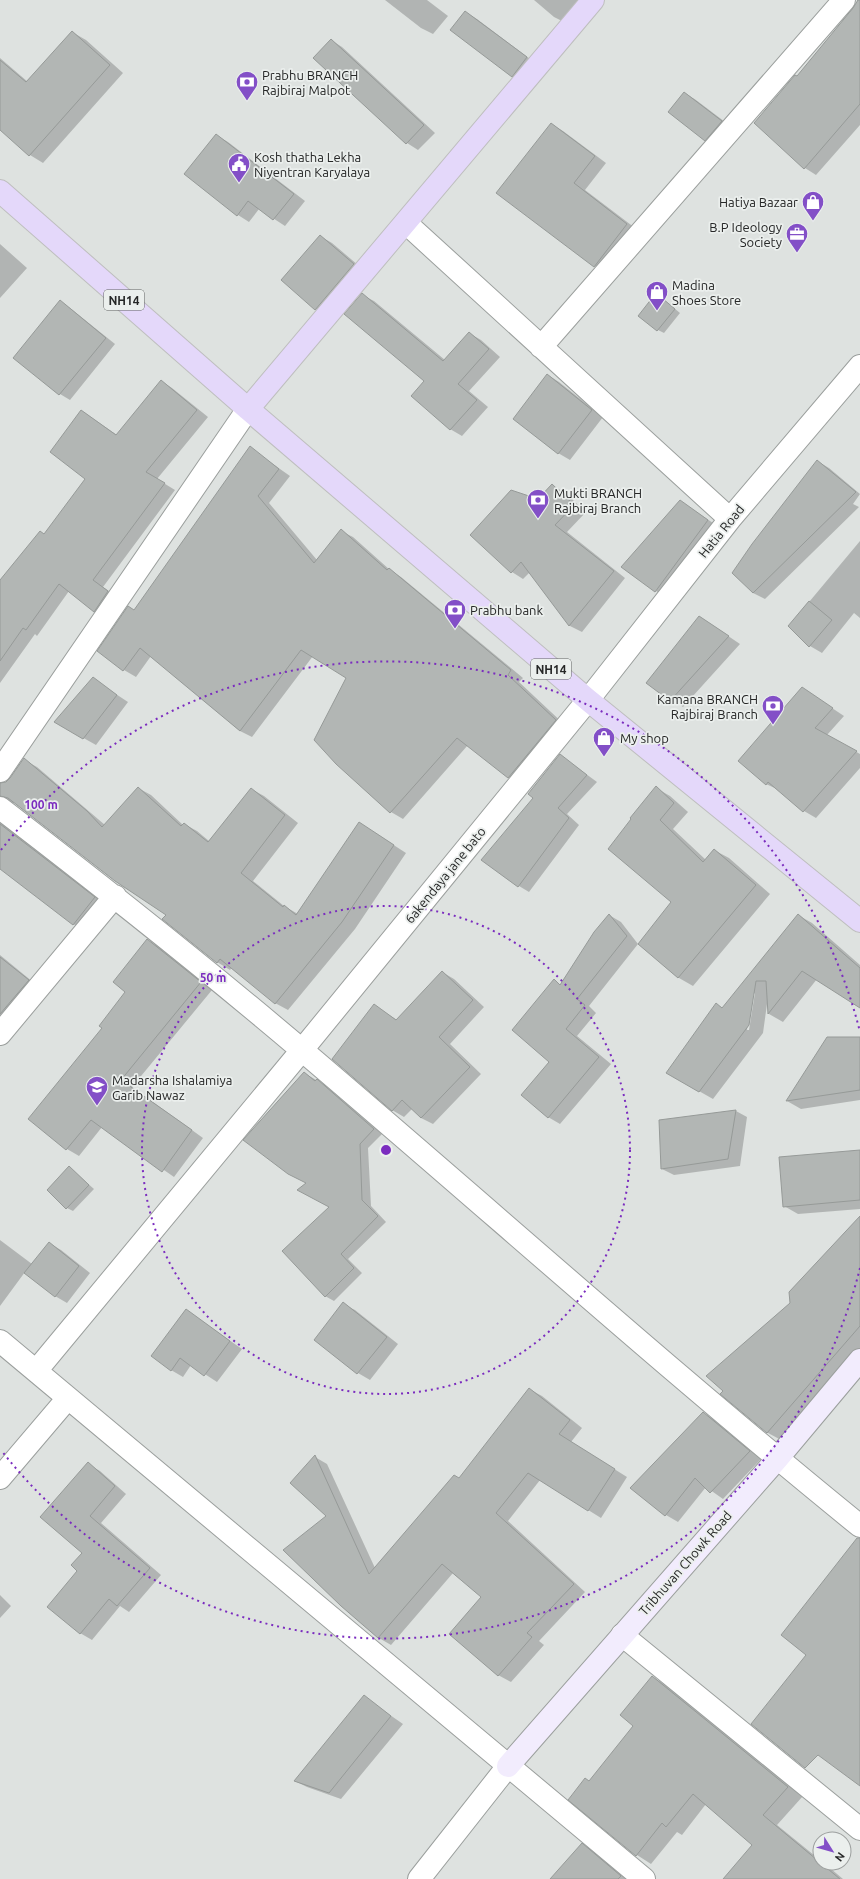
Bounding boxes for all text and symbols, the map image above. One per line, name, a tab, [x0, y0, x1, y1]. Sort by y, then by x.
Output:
place label: Prabhu BRANCH Rajbiraj Malpot	[262, 68, 358, 97]
bank icon: Prabhu BRANCH Rajbiraj Malpot	[234, 69, 260, 102]
place label: Kosh thatha Lekha Niyentran Karyalaya	[254, 150, 370, 179]
public building icon: Kosh thatha Lekha Niyentran Karyalaya	[226, 151, 252, 184]
shop icon: Hatiya Bazaar	[800, 189, 826, 222]
place label: Hatiya Bazaar	[719, 195, 798, 209]
place label: B.P Ideology Society	[709, 220, 782, 249]
office icon: B.P Ideology Society	[784, 221, 810, 254]
place label: Madina Shoes Store	[672, 278, 741, 307]
shop icon: Madina Shoes Store	[644, 279, 670, 312]
road number: NH14	[104, 290, 144, 310]
place label: Mukti BRANCH Rajbiraj Branch	[554, 486, 642, 515]
bank icon: Mukti BRANCH Rajbiraj Branch	[525, 487, 551, 520]
street label: Hatia Road	[696, 502, 746, 560]
bank icon: Prabhu bank	[442, 597, 468, 630]
place label: Prabhu bank	[470, 603, 544, 617]
road number: NH14	[531, 659, 571, 679]
place label: Kamana BRANCH Rajbiraj Branch	[657, 692, 758, 721]
bank icon: Kamana BRANCH Rajbiraj Branch	[760, 693, 786, 726]
shop icon: My shop	[591, 725, 617, 758]
place label: My shop	[620, 731, 669, 745]
text: 100 m	[24, 798, 58, 811]
street label: 6akendaya jane bato	[402, 824, 488, 926]
text: 50 m	[200, 971, 226, 984]
place label: Madarsha Ishalamiya Garib Nawaz	[112, 1073, 232, 1102]
school or university icon: Madarsha Ishalamiya Garib Nawaz	[84, 1074, 110, 1107]
centre of rings	[379, 1143, 393, 1157]
street label: Tribhuvan Chowk Road	[636, 1508, 734, 1618]
north arrow	[812, 1831, 852, 1871]
text: N	[833, 1850, 847, 1864]

